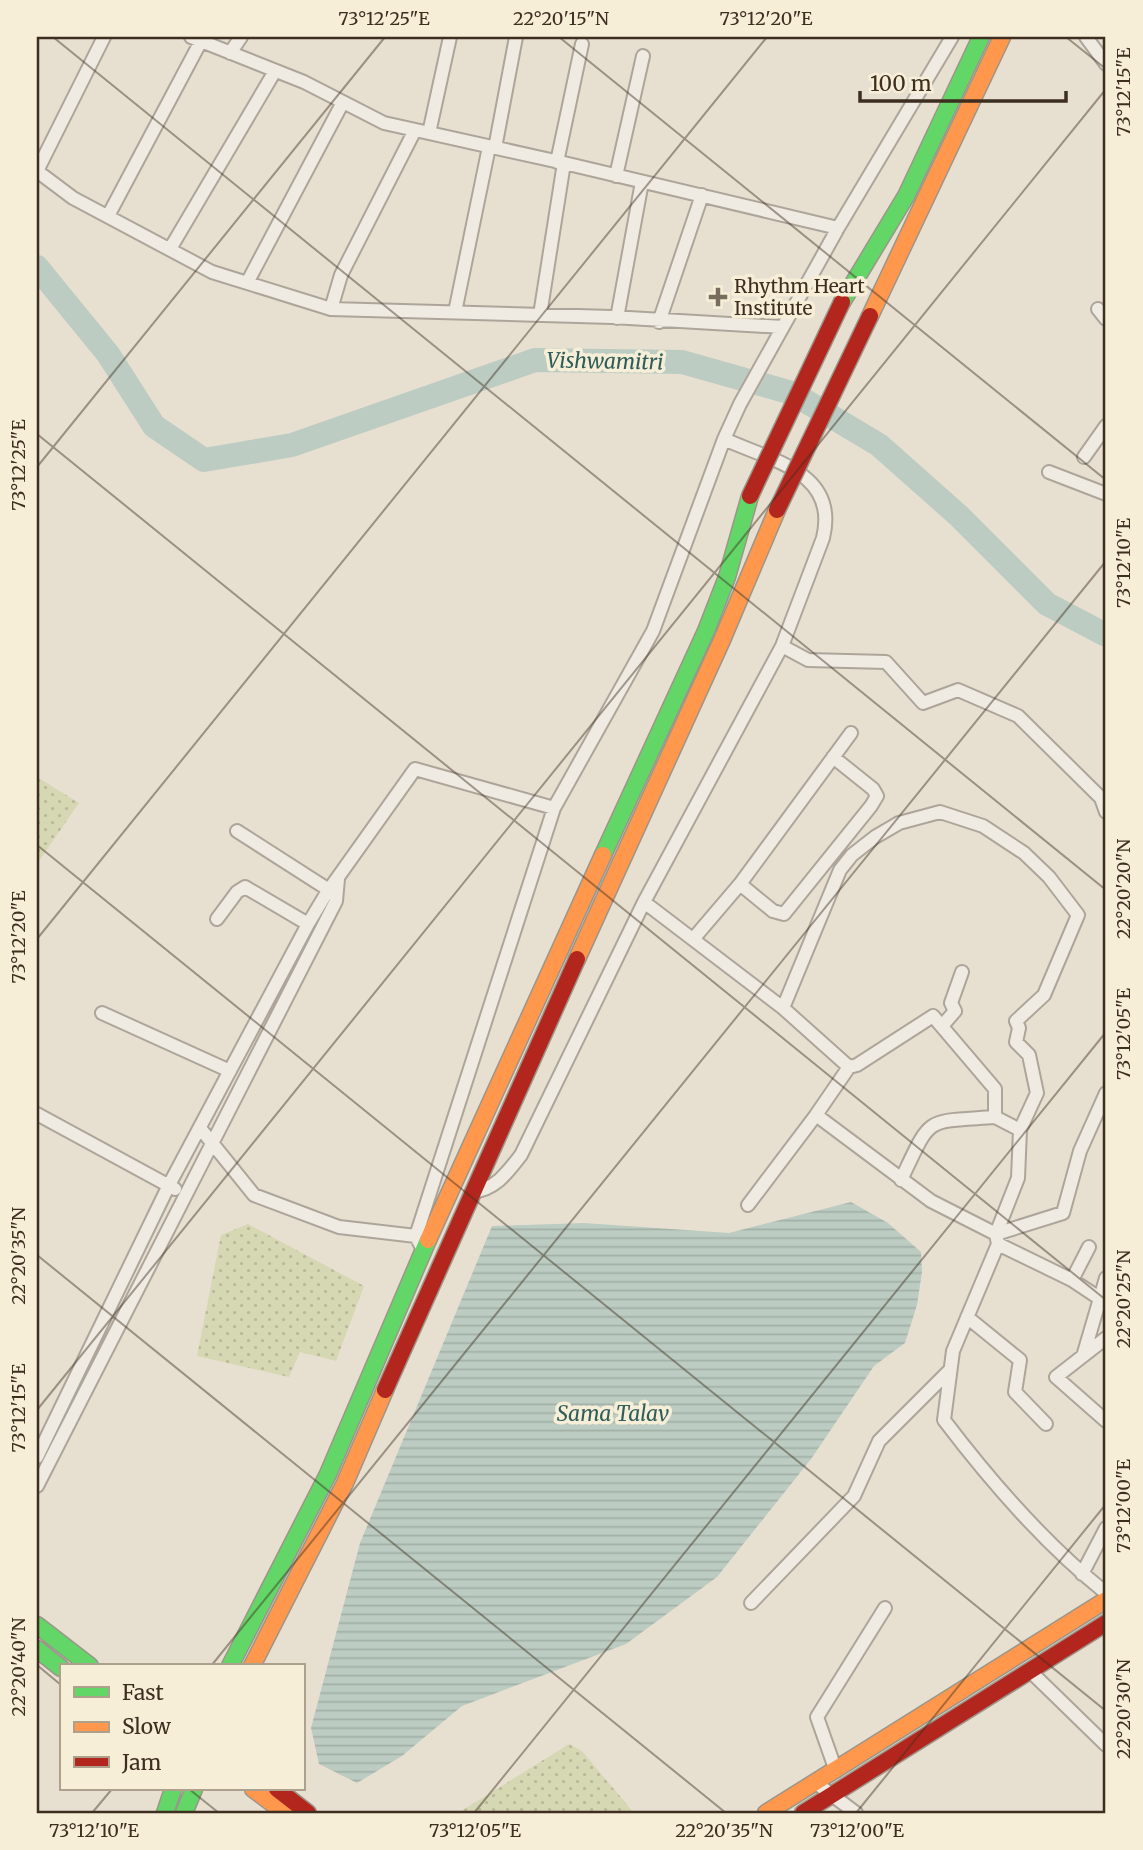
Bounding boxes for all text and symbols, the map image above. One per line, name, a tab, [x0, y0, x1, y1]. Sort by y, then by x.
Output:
text: 73°12'25"E	[338, 7, 430, 30]
text: 22°20'15"N	[513, 7, 609, 30]
text: 73°12'20"E	[719, 7, 813, 30]
text: 73°12'15"E	[1112, 47, 1135, 136]
scale bar	[860, 60, 1066, 104]
text: 100 m	[870, 70, 932, 97]
place label: Rhythm Heart Institute	[734, 274, 865, 320]
marker: Rhythm Heart Institute	[708, 287, 728, 307]
water label: Vishwamitri	[546, 346, 664, 376]
text: 73°12'25"E	[7, 419, 30, 511]
text: 73°12'10"E	[1112, 517, 1135, 608]
text: 22°20'20"N	[1112, 839, 1135, 939]
text: 73°12'20"E	[7, 890, 30, 984]
text: 73°12'05"E	[1112, 987, 1135, 1080]
text: 22°20'35"N	[7, 1207, 30, 1305]
text: 22°20'25"N	[1112, 1250, 1135, 1348]
text: 73°12'15"E	[7, 1363, 30, 1452]
water label: Sama Talav	[557, 1400, 669, 1427]
text: 73°12'00"E	[1112, 1458, 1135, 1553]
text: 22°20'40"N	[7, 1617, 30, 1716]
text: 22°20'30"N	[1112, 1659, 1135, 1759]
legend	[60, 1664, 304, 1790]
text: Fast	[122, 1679, 164, 1706]
text: Slow	[122, 1713, 171, 1740]
text: Jam	[121, 1749, 161, 1776]
text: 73°12'10"E	[49, 1819, 140, 1842]
text: 73°12'05"E	[429, 1819, 522, 1842]
text: 22°20'35"N	[675, 1819, 773, 1842]
text: 73°12'00"E	[810, 1819, 905, 1842]

